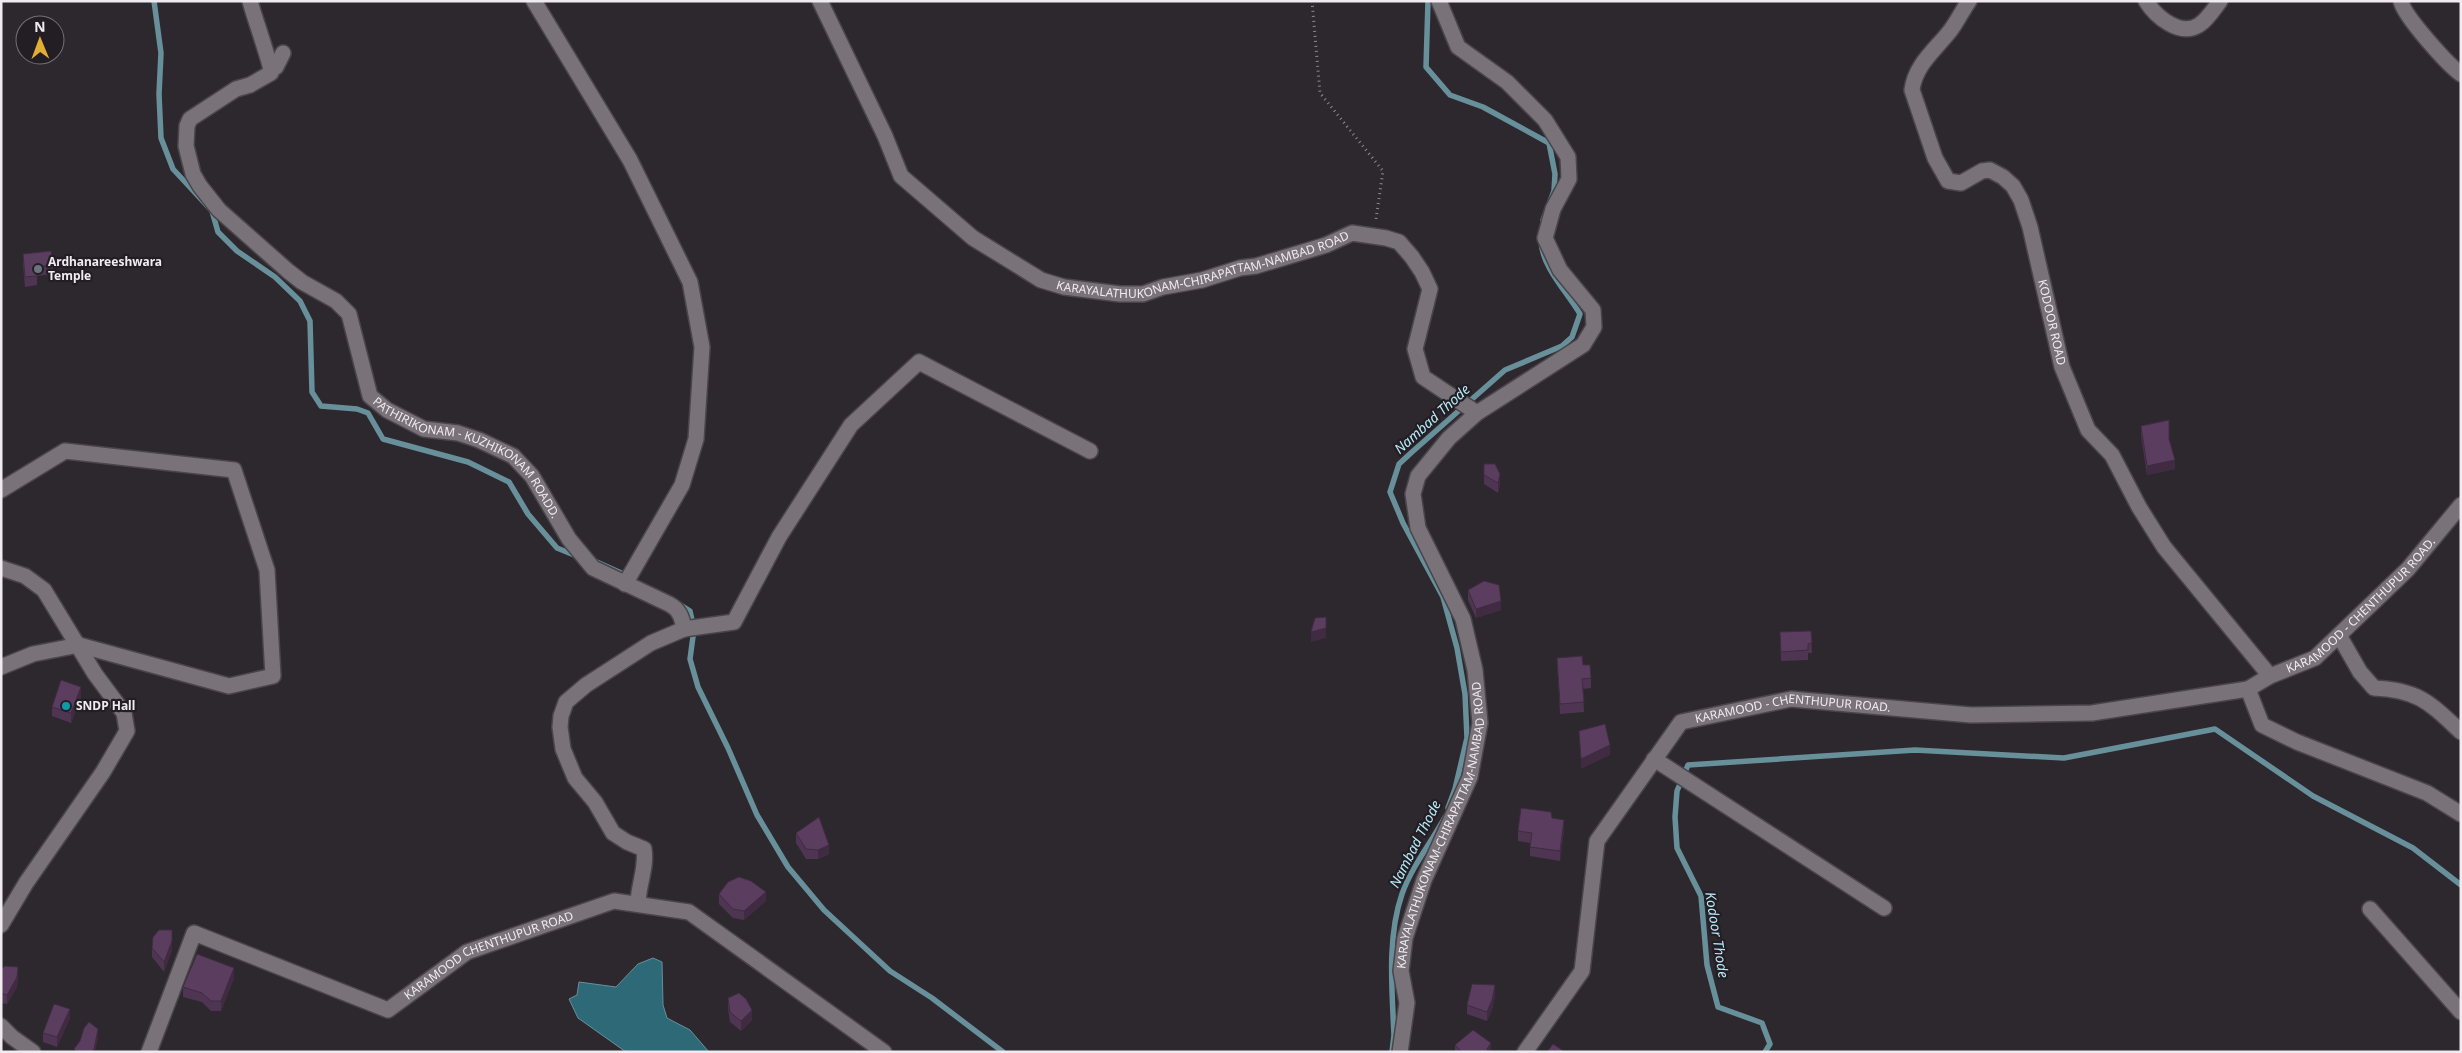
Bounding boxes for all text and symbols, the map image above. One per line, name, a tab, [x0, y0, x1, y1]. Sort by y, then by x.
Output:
north arrow	[15, 15, 65, 65]
text: N	[34, 17, 46, 36]
street label: KARAYALATHUKONAM-CHIRAPATTAM-NAMBAD ROAD	[1054, 226, 1352, 302]
place label: Ardhanareeshwara Temple	[48, 253, 162, 284]
marker: Ardhanareeshwara Temple	[32, 263, 44, 275]
street label: KODOOR ROAD	[2034, 278, 2070, 367]
water label: Nambad Thode	[1390, 379, 1474, 458]
street label: PATHIRIKONAM - KUZHIKONAM ROADD.	[369, 393, 564, 521]
street label: KARAMOOD - CHENTHUPUR ROAD.	[2283, 533, 2439, 677]
street label: KARAYALATHUKONAM-CHIRAPATTAM-NAMBAD ROAD	[1392, 681, 1488, 970]
street label: KARAMOOD - CHENTHUPUR ROAD.	[1693, 690, 1891, 727]
place label: SNDP Hall	[76, 697, 135, 714]
marker: SNDP Hall	[60, 700, 72, 712]
water label: Nambad Thode	[1384, 797, 1445, 891]
water label: Kodoor Thode	[1701, 891, 1734, 979]
street label: KARAMOOD CHENTHUPUR ROAD	[400, 907, 576, 1003]

